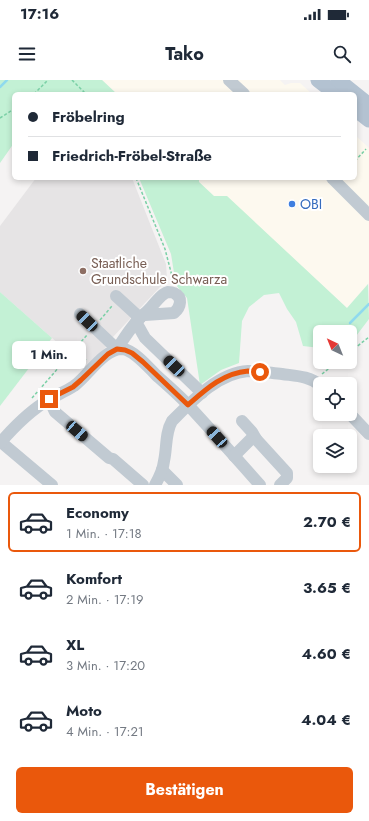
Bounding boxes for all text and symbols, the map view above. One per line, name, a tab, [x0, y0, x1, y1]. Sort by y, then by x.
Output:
text: 17:16	[20, 3, 59, 25]
text: Tako	[165, 41, 204, 67]
icon: menu	[16, 43, 38, 65]
icon: search	[331, 43, 353, 65]
text: Fröbelring	[52, 106, 125, 128]
text: Friedrich-Fröbel-Straße	[52, 145, 212, 167]
place label: OBI	[300, 194, 322, 214]
marker: OBI	[287, 199, 297, 209]
place label: Staatliche Grundschule Schwarza	[91, 253, 227, 289]
marker: Staatliche Grundschule Schwarza	[78, 266, 88, 276]
car	[74, 308, 100, 334]
north arrow	[313, 325, 357, 369]
map controls	[313, 325, 357, 473]
callout: 1 Min.	[12, 341, 86, 369]
text: 1 Min.	[30, 345, 68, 364]
car	[161, 353, 187, 379]
route start	[251, 363, 269, 381]
button: locate	[313, 377, 357, 421]
route end	[40, 390, 58, 408]
car	[64, 419, 90, 443]
car	[205, 424, 229, 450]
button: layers	[313, 429, 357, 473]
text: Economy	[66, 502, 129, 524]
icon: car	[18, 504, 54, 540]
text: 2.70 €	[303, 511, 351, 533]
text: 1 Min. · 17:18	[66, 524, 142, 543]
text: Komfort	[66, 568, 122, 590]
icon: car	[18, 570, 54, 606]
text: 3.65 €	[303, 577, 351, 599]
text: 2 Min. · 17:19	[66, 590, 144, 609]
text: XL	[66, 634, 84, 656]
icon: car	[18, 636, 54, 672]
text: 4.60 €	[301, 643, 351, 665]
text: 3 Min. · 17:20	[66, 656, 145, 675]
text: Moto	[66, 700, 102, 722]
icon: car	[18, 702, 54, 738]
text: 4.04 €	[301, 709, 351, 731]
text: 4 Min. · 17:21	[66, 722, 144, 741]
button: Bestätigen	[16, 767, 353, 813]

